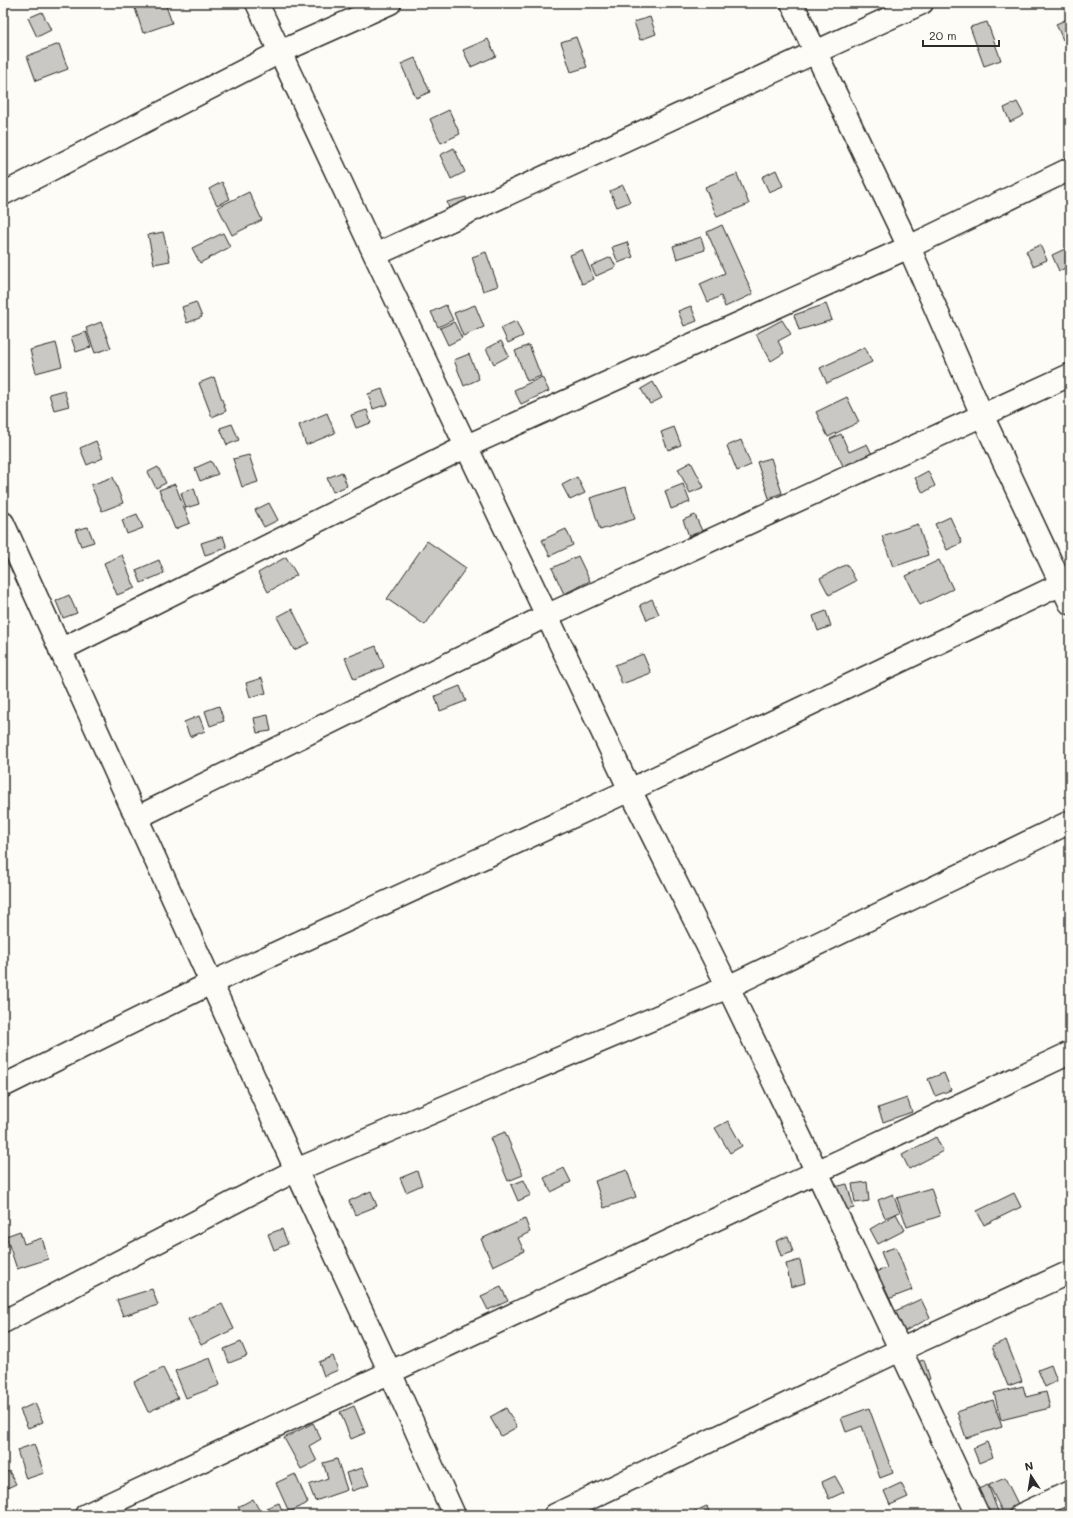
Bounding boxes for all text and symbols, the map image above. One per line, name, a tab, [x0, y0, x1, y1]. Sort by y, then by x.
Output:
scale bar	[923, 22, 999, 48]
text: 20 m	[929, 27, 957, 43]
north arrow	[1011, 1456, 1051, 1496]
text: N	[1023, 1458, 1034, 1474]

